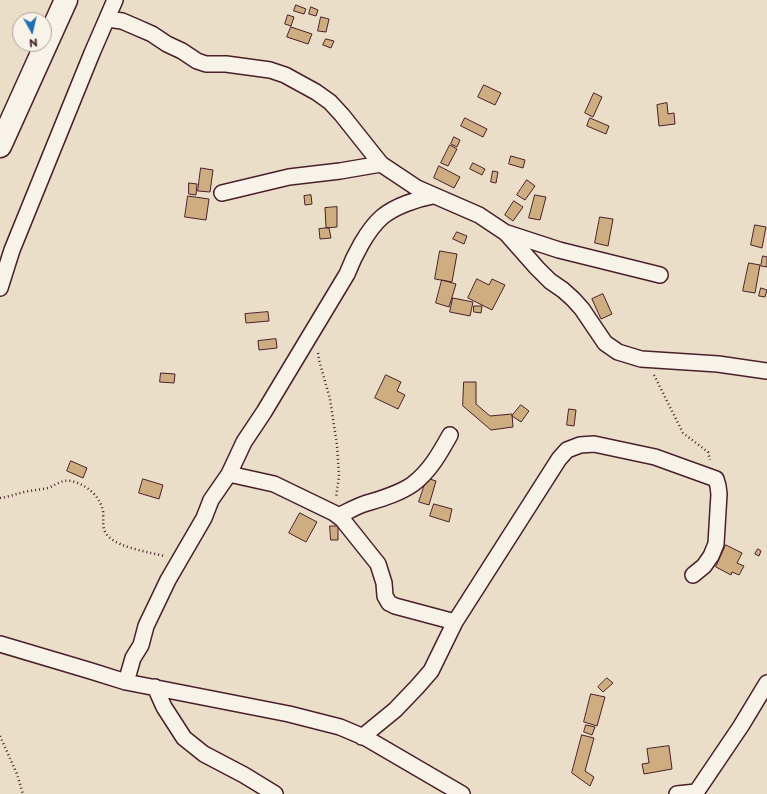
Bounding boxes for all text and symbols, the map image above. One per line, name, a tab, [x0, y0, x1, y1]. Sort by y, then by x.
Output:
north arrow	[12, 12, 52, 52]
text: N	[28, 34, 39, 52]

